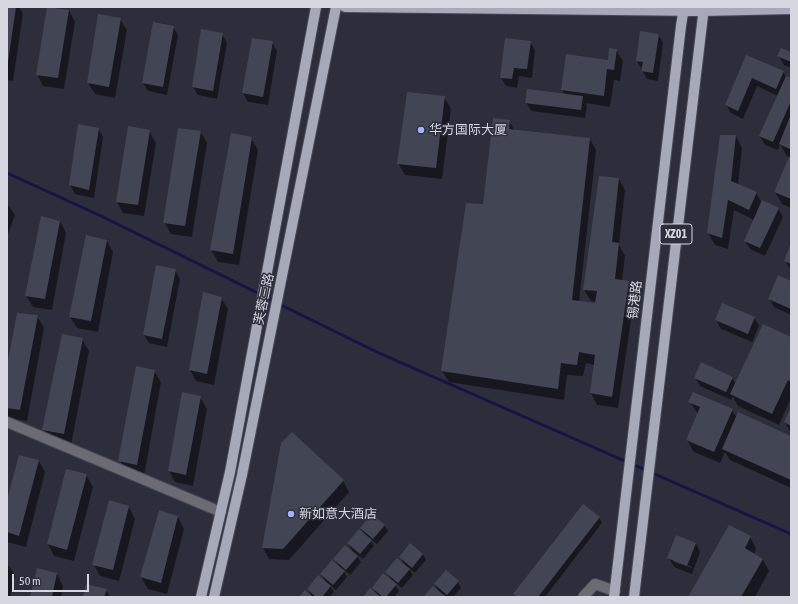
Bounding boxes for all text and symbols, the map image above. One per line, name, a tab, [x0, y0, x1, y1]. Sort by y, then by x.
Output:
place label: 华方国际大厦	[429, 122, 507, 138]
marker: 华方国际大厦	[416, 125, 426, 135]
road number: XZ01	[660, 224, 692, 244]
street label: 芙蓉三路	[251, 272, 277, 326]
street label: 锡港路	[625, 280, 645, 320]
place label: 新如意大酒店	[299, 506, 377, 522]
marker: 新如意大酒店	[286, 509, 296, 519]
scale bar	[14, 566, 91, 592]
text: 50 m	[19, 574, 41, 588]

